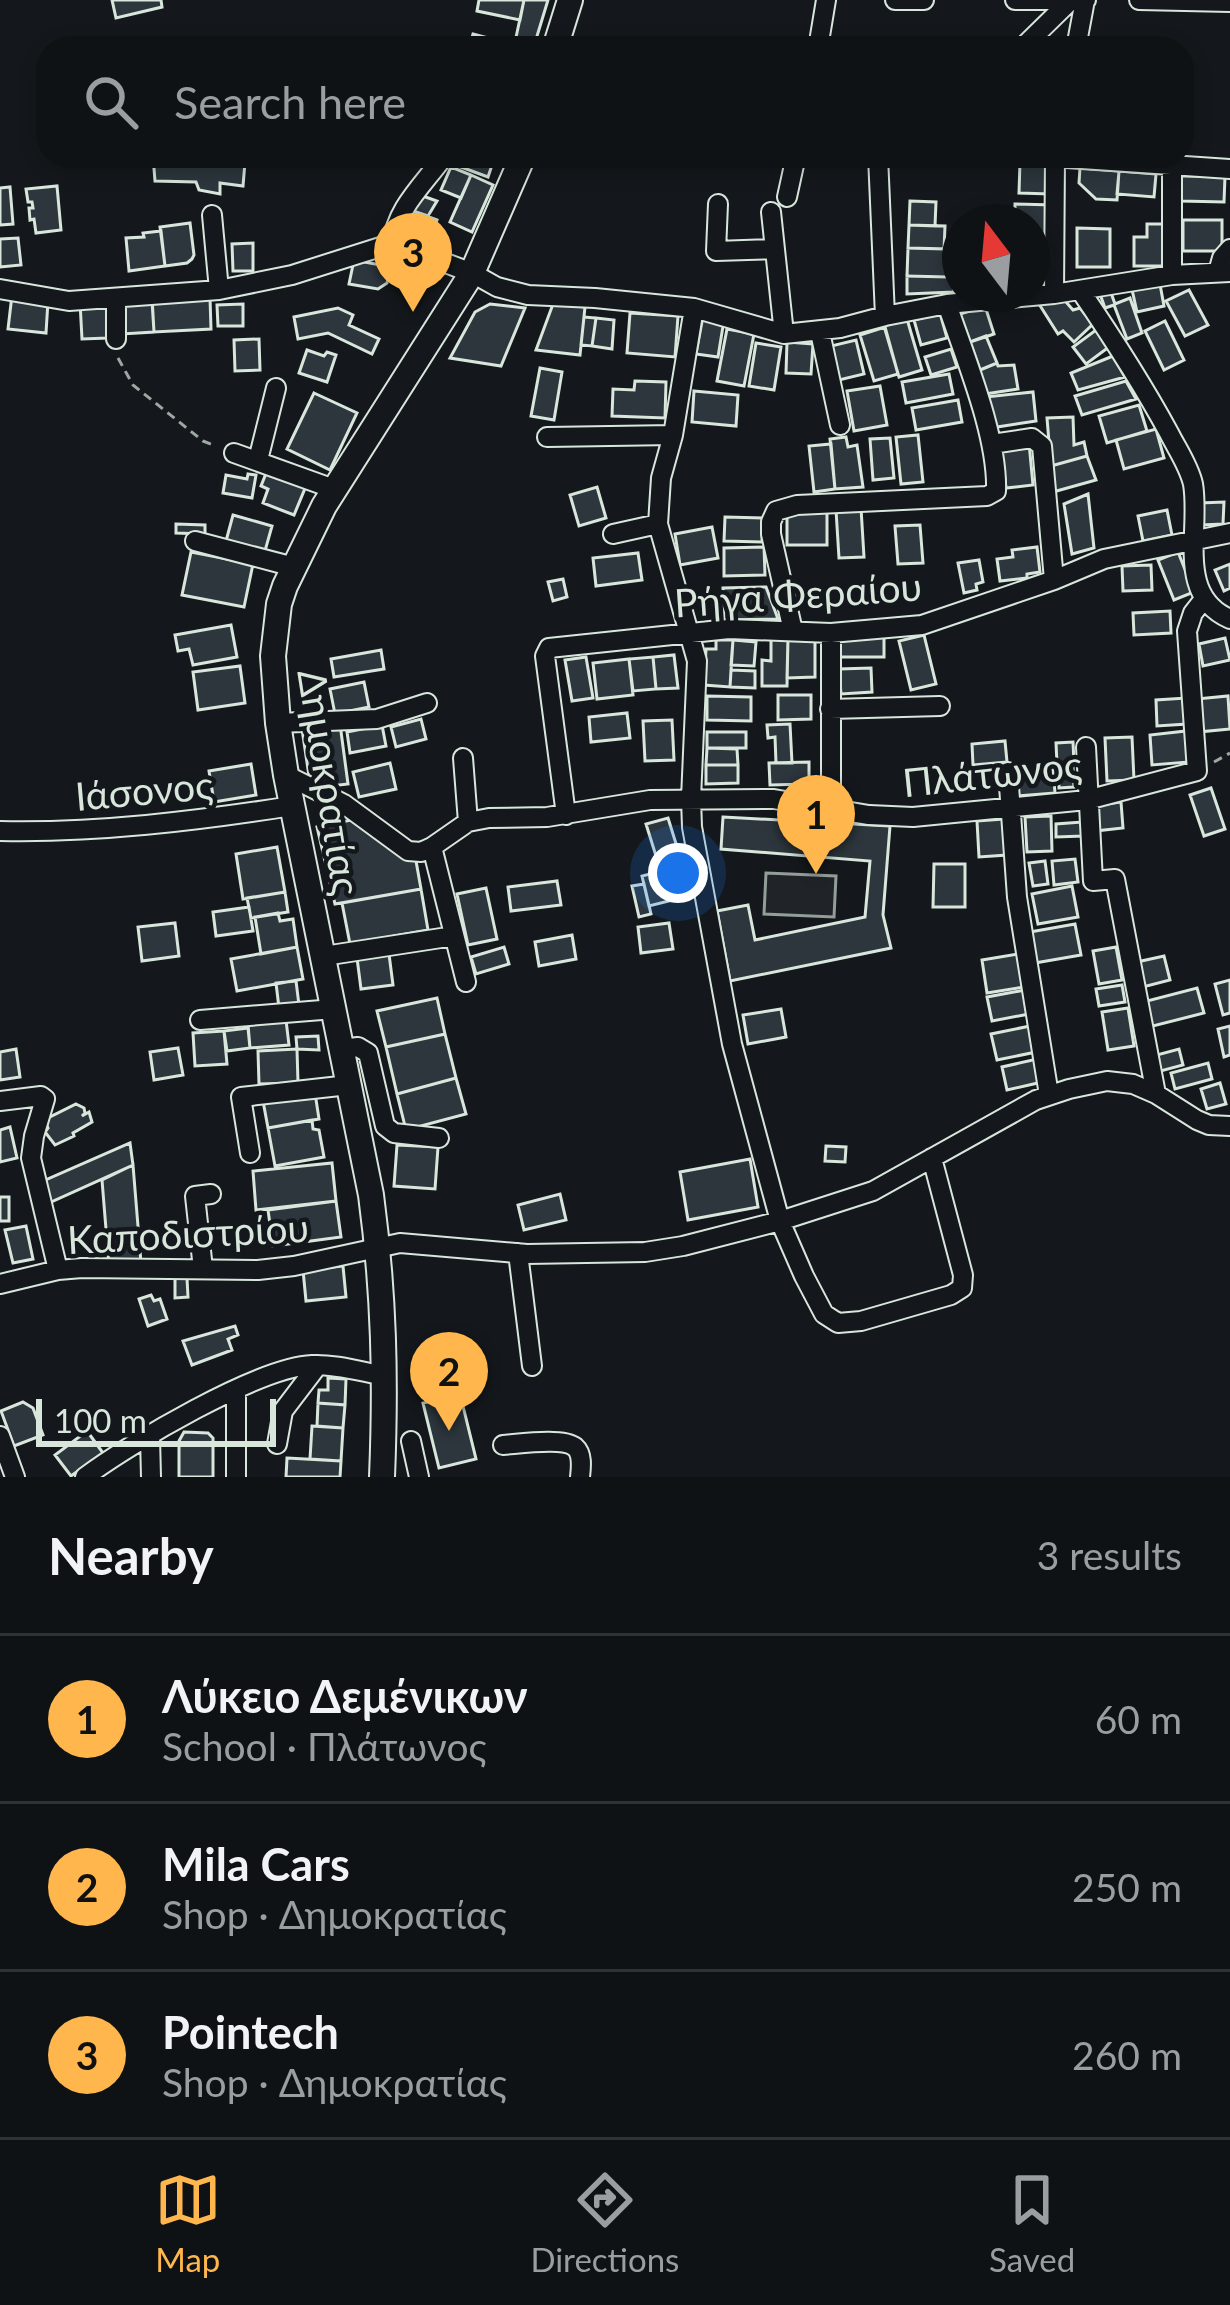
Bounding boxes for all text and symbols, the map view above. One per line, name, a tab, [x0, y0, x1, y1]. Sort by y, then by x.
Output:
search box	[36, 36, 1194, 168]
icon: search	[78, 69, 144, 135]
text: Search here	[174, 75, 406, 129]
north arrow	[942, 204, 1050, 312]
pin: 3	[374, 213, 452, 312]
street label: Ρήγα Φεραίου	[673, 562, 923, 626]
street label: Δημοκρατίας	[289, 666, 371, 898]
street label: Πλάτωνος	[900, 741, 1084, 805]
street label: Ιάσονος	[73, 761, 215, 819]
pin: 1	[777, 775, 855, 874]
your location	[648, 843, 708, 903]
street label: Καποδιστρίου	[66, 1204, 310, 1262]
pin: 2	[410, 1332, 488, 1431]
scale bar	[36, 1393, 276, 1446]
text: 100 m	[54, 1400, 147, 1440]
text: Nearby	[48, 1525, 214, 1586]
text: 3 results	[1037, 1532, 1182, 1578]
text: Λύκειο Δεμένικων	[162, 1669, 527, 1723]
text: 1	[76, 1696, 98, 1742]
text: 60 m	[1095, 1696, 1182, 1742]
text: School · Πλάτωνος	[162, 1723, 487, 1769]
text: Mila Cars	[162, 1837, 350, 1891]
text: 2	[76, 1864, 98, 1910]
text: 250 m	[1072, 1864, 1182, 1910]
text: Shop · Δημοκρατίας	[162, 1891, 507, 1937]
text: Pointech	[162, 2005, 339, 2059]
text: 3	[76, 2032, 98, 2078]
text: 260 m	[1072, 2032, 1182, 2078]
text: Shop · Δημοκρατίας	[162, 2059, 507, 2105]
tab: Map	[155, 2167, 221, 2279]
tab: Directions	[530, 2167, 679, 2279]
tab: Saved	[989, 2167, 1075, 2279]

